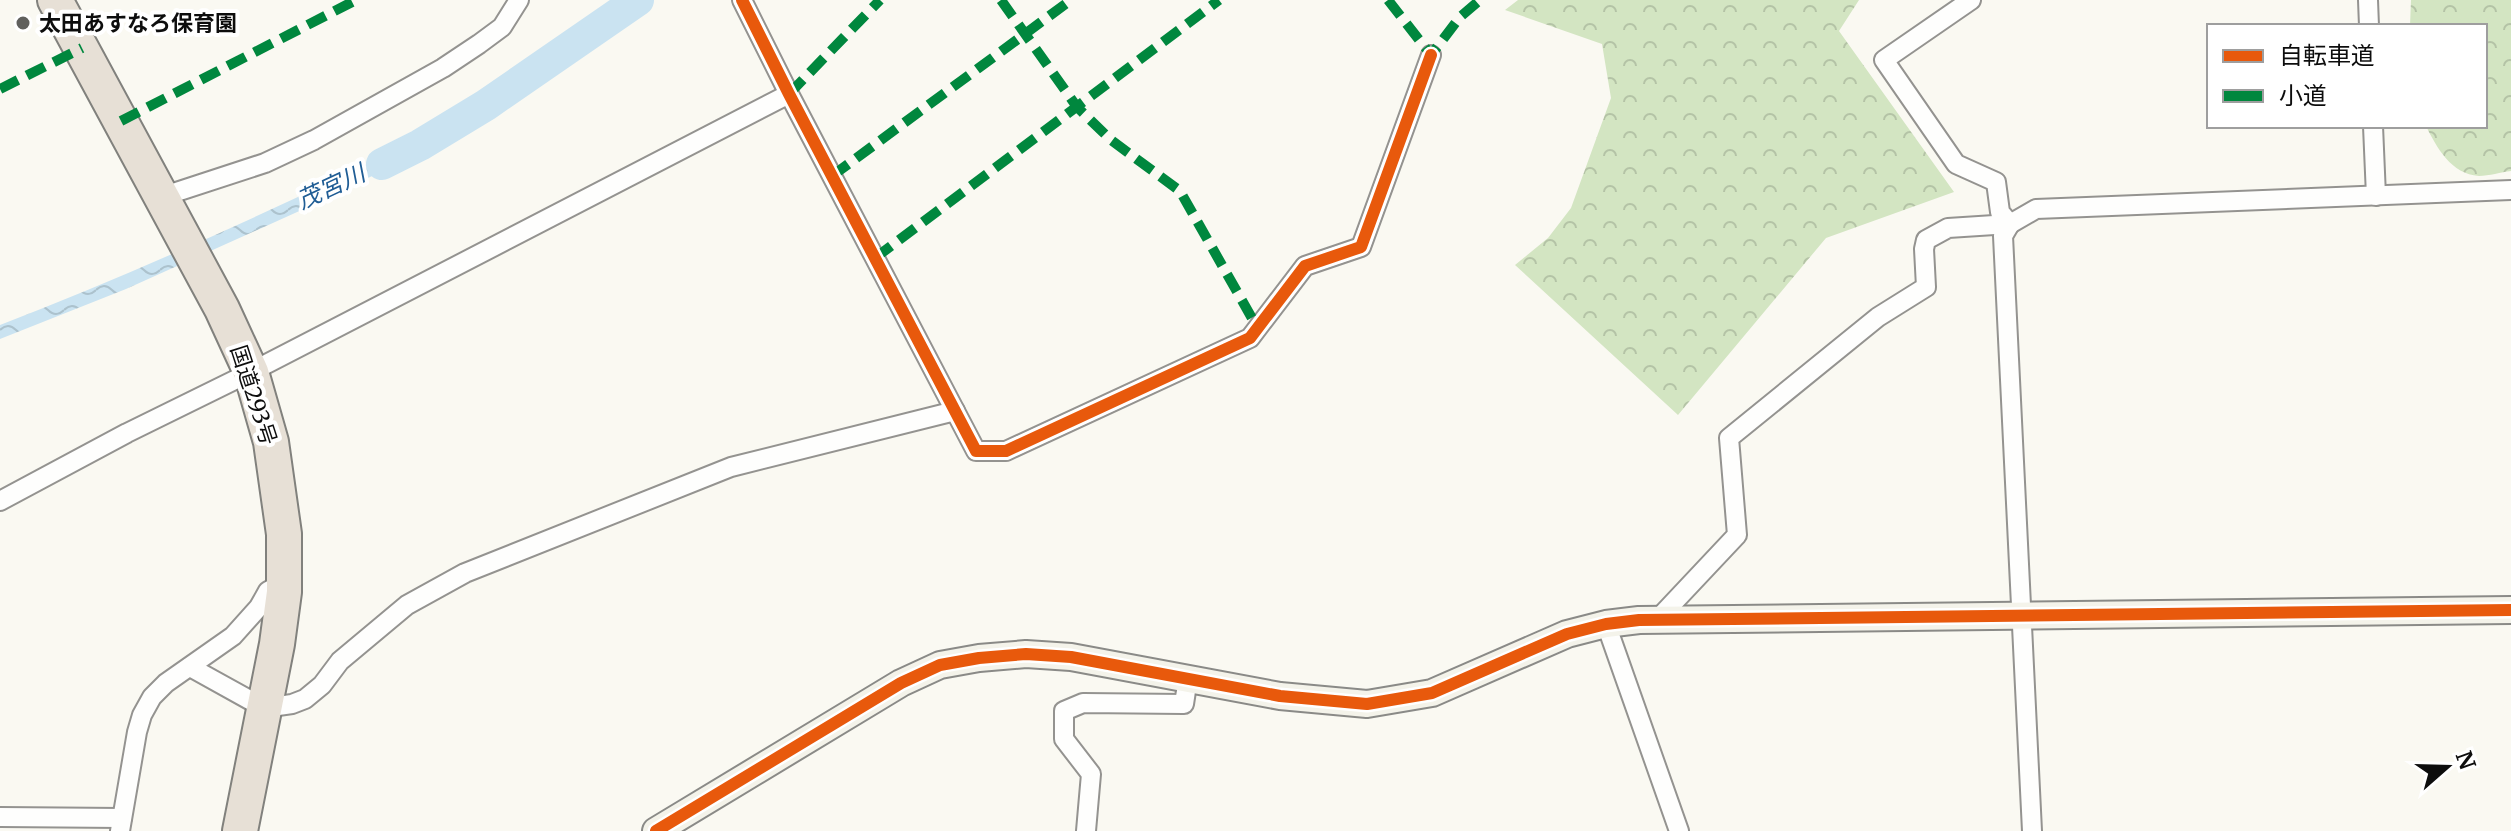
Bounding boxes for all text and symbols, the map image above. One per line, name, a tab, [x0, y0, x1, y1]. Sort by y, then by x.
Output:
place label: 太田あすなろ保育園	[39, 9, 237, 37]
marker: 太田あすなろ保育園	[14, 14, 32, 32]
legend	[2207, 24, 2487, 128]
text: 自転車道	[2279, 40, 2375, 71]
text: 小道	[2279, 80, 2327, 111]
water label: 茂宮川	[292, 156, 373, 216]
street label: 国道293号	[225, 341, 283, 449]
north arrow	[2407, 727, 2487, 807]
text: N	[2450, 747, 2482, 774]

